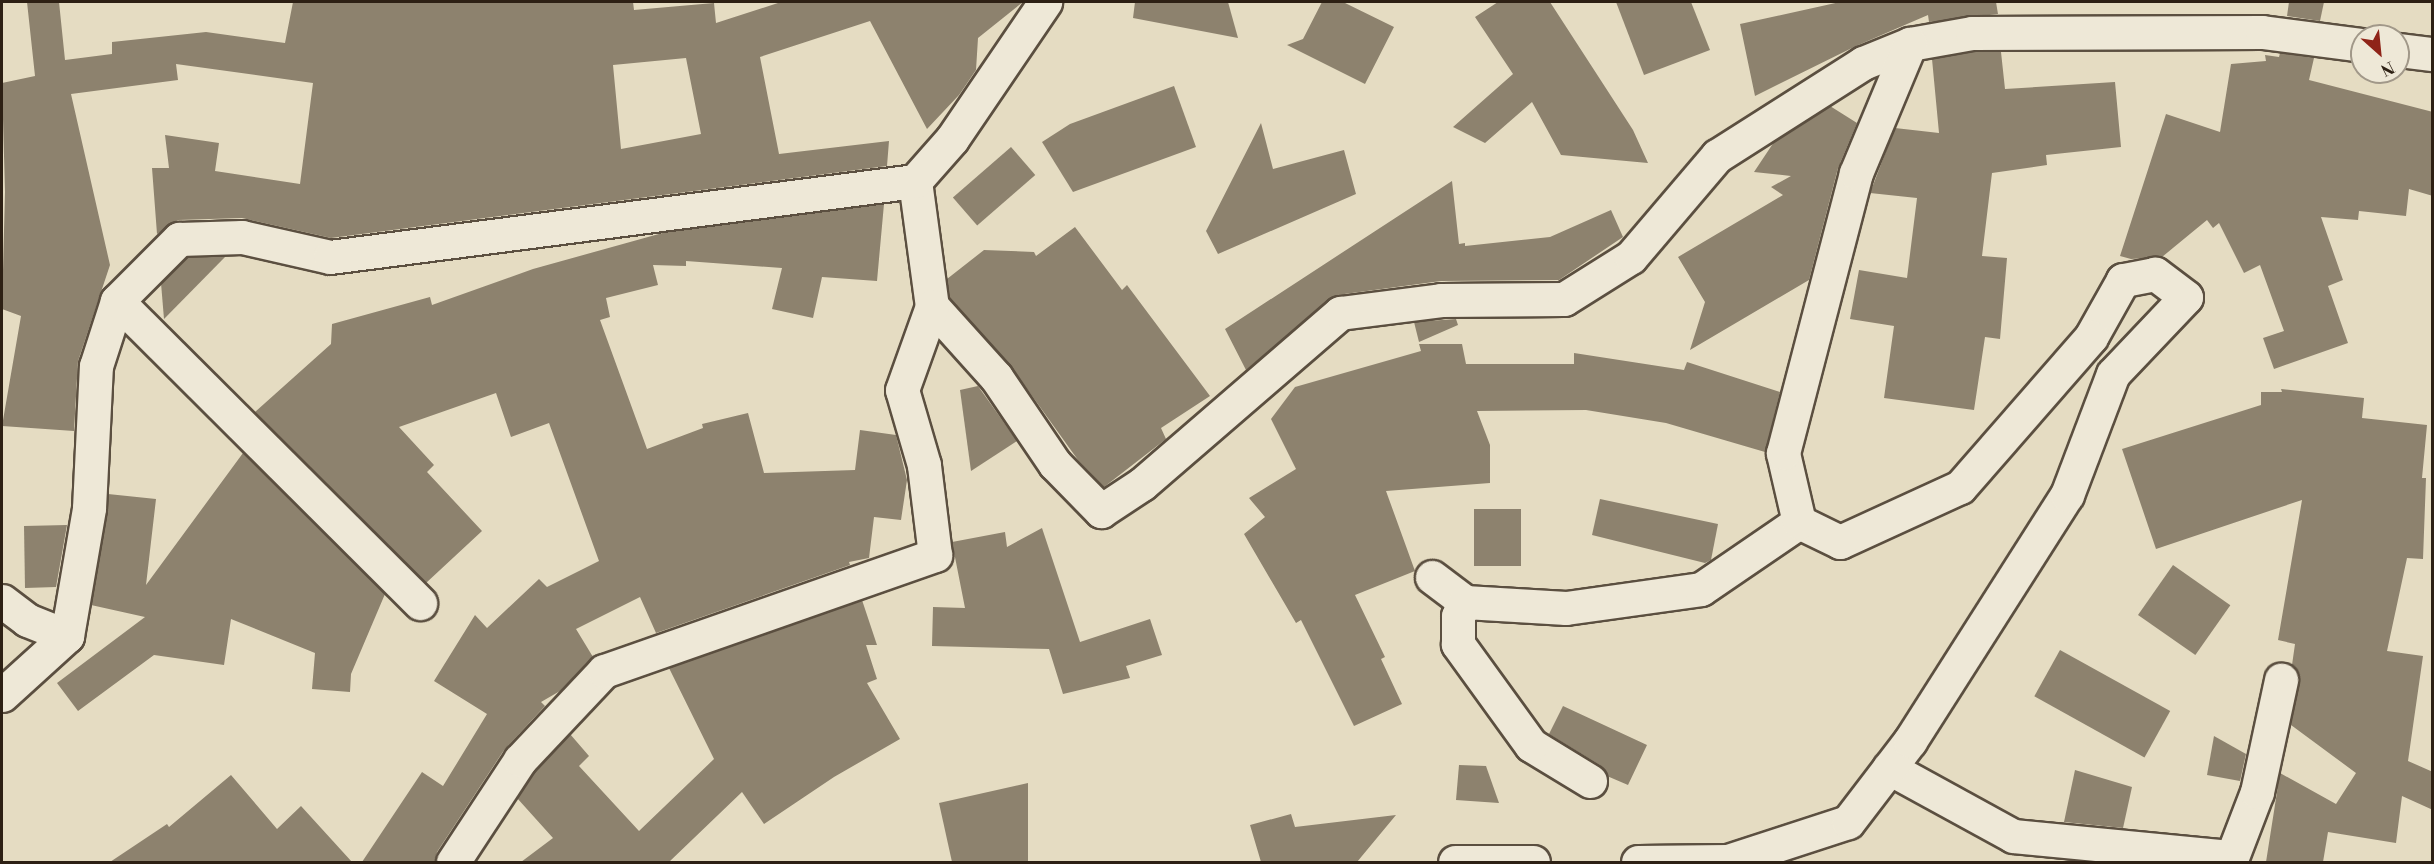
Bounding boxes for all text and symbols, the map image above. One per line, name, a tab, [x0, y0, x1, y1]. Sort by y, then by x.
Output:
north arrow	[2350, 24, 2410, 84]
text: N	[2377, 56, 2397, 80]

